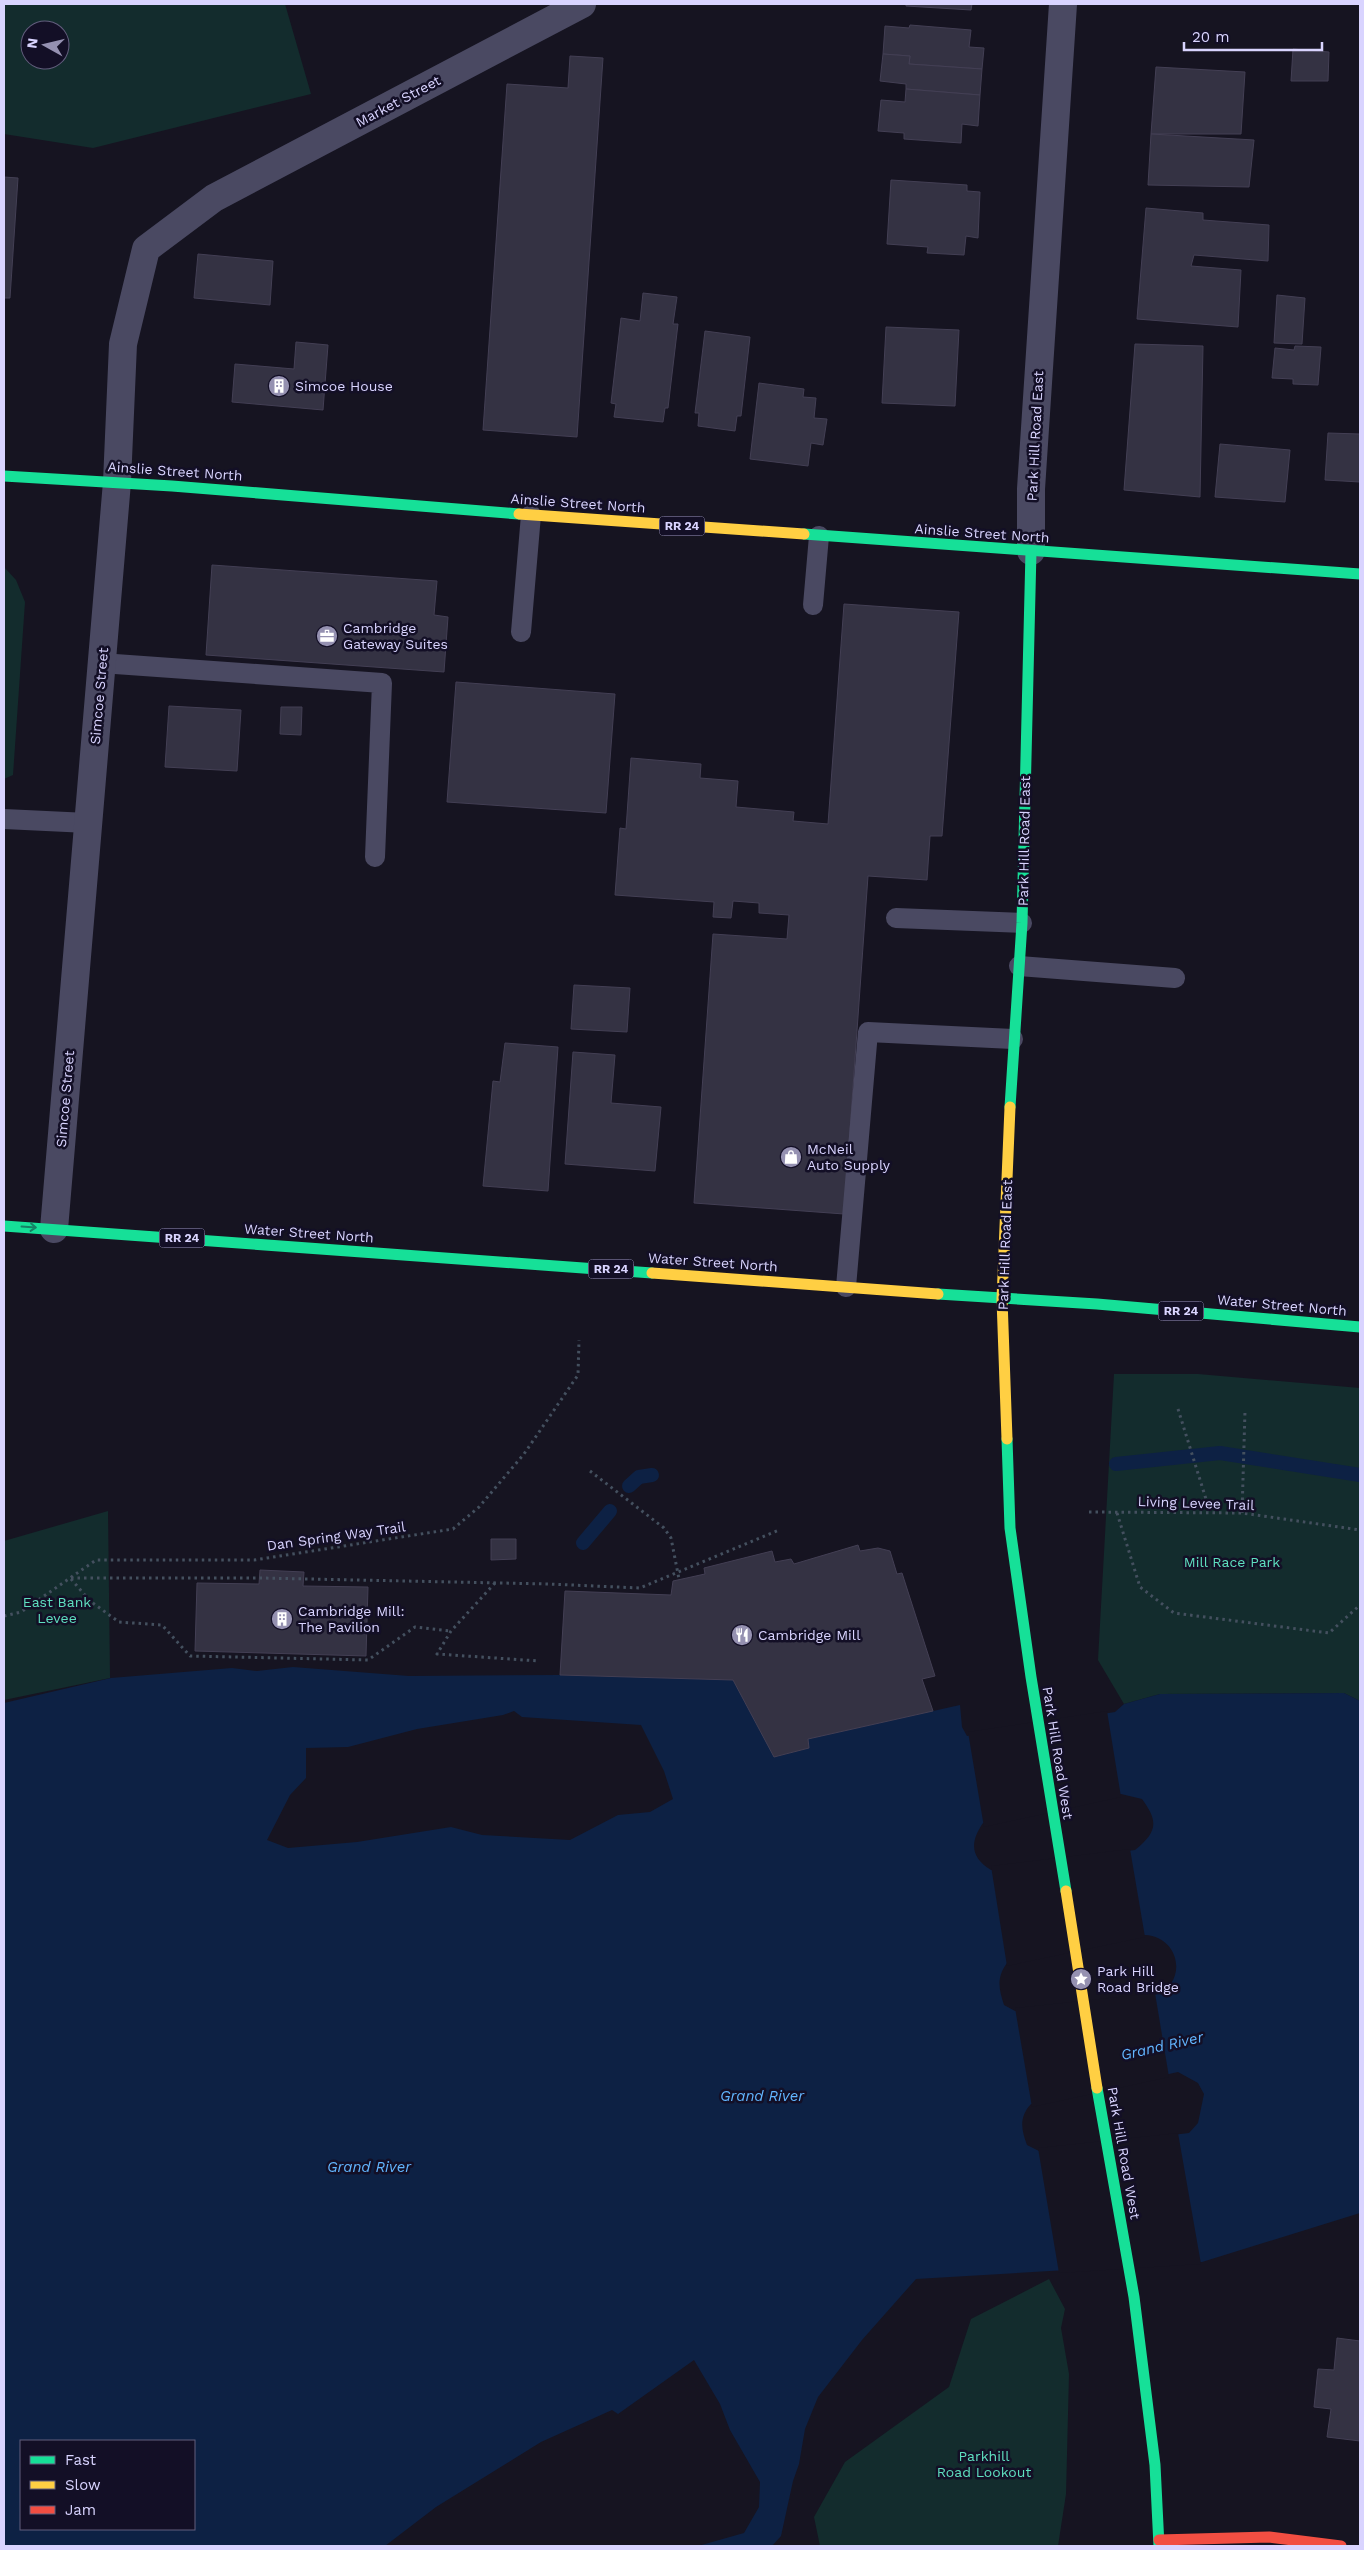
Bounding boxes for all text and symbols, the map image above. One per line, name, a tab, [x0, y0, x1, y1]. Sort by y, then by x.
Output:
north arrow	[20, 20, 70, 70]
scale bar	[1184, 20, 1322, 52]
text: 20 m	[1192, 28, 1230, 46]
text: N	[23, 37, 41, 49]
street label: Market Street	[353, 72, 443, 130]
street label: Park Hill Road East	[1024, 370, 1046, 502]
building icon: Simcoe House	[267, 374, 291, 398]
place label: Simcoe House	[295, 378, 393, 394]
street label: Ainslie Street North	[107, 458, 243, 484]
street label: Ainslie Street North	[510, 490, 646, 516]
road number: RR 24	[660, 516, 704, 536]
street label: Ainslie Street North	[914, 520, 1050, 546]
place label: Cambridge Gateway Suites	[343, 620, 448, 652]
office icon: Cambridge Gateway Suites	[315, 624, 339, 648]
street label: Simcoe Street	[87, 647, 111, 745]
street label: Park Hill Road East	[1015, 775, 1033, 906]
street label: Simcoe Street	[53, 1050, 77, 1148]
place label: McNeil Auto Supply	[807, 1141, 891, 1173]
shop icon: McNeil Auto Supply	[779, 1145, 803, 1169]
street label: Park Hill Road East	[995, 1179, 1015, 1310]
street label: Water Street North	[244, 1220, 374, 1246]
one-way arrow	[21, 1223, 37, 1232]
road number: RR 24	[160, 1228, 204, 1248]
street label: Water Street North	[648, 1249, 778, 1275]
road number: RR 24	[588, 1260, 634, 1278]
street label: Water Street North	[1217, 1291, 1347, 1319]
road number: RR 24	[1158, 1302, 1204, 1320]
street label: Living Levee Trail	[1137, 1493, 1255, 1513]
street label: Dan Spring Way Trail	[266, 1518, 407, 1554]
park label: Mill Race Park	[1184, 1554, 1280, 1570]
park label: East Bank Levee	[23, 1594, 91, 1626]
place label: Cambridge Mill: The Pavilion	[298, 1603, 405, 1635]
building icon: Cambridge Mill: The Pavilion	[270, 1607, 294, 1631]
restaurant icon: Cambridge Mill	[730, 1623, 754, 1647]
place label: Cambridge Mill	[758, 1627, 861, 1643]
street label: Park Hill Road West	[1040, 1685, 1076, 1821]
place label: Park Hill Road Bridge	[1097, 1963, 1179, 1995]
place icon: Park Hill Road Bridge	[1069, 1967, 1093, 1991]
water label: Grand River	[1119, 2028, 1206, 2064]
street label: Park Hill Road West	[1104, 2085, 1144, 2221]
water label: Grand River	[720, 2087, 805, 2105]
water label: Grand River	[327, 2158, 412, 2176]
legend	[20, 2440, 195, 2530]
park label: Parkhill Road Lookout	[937, 2448, 1031, 2480]
text: Fast	[65, 2451, 97, 2469]
text: Slow	[65, 2476, 101, 2494]
text: Jam	[65, 2501, 96, 2519]

